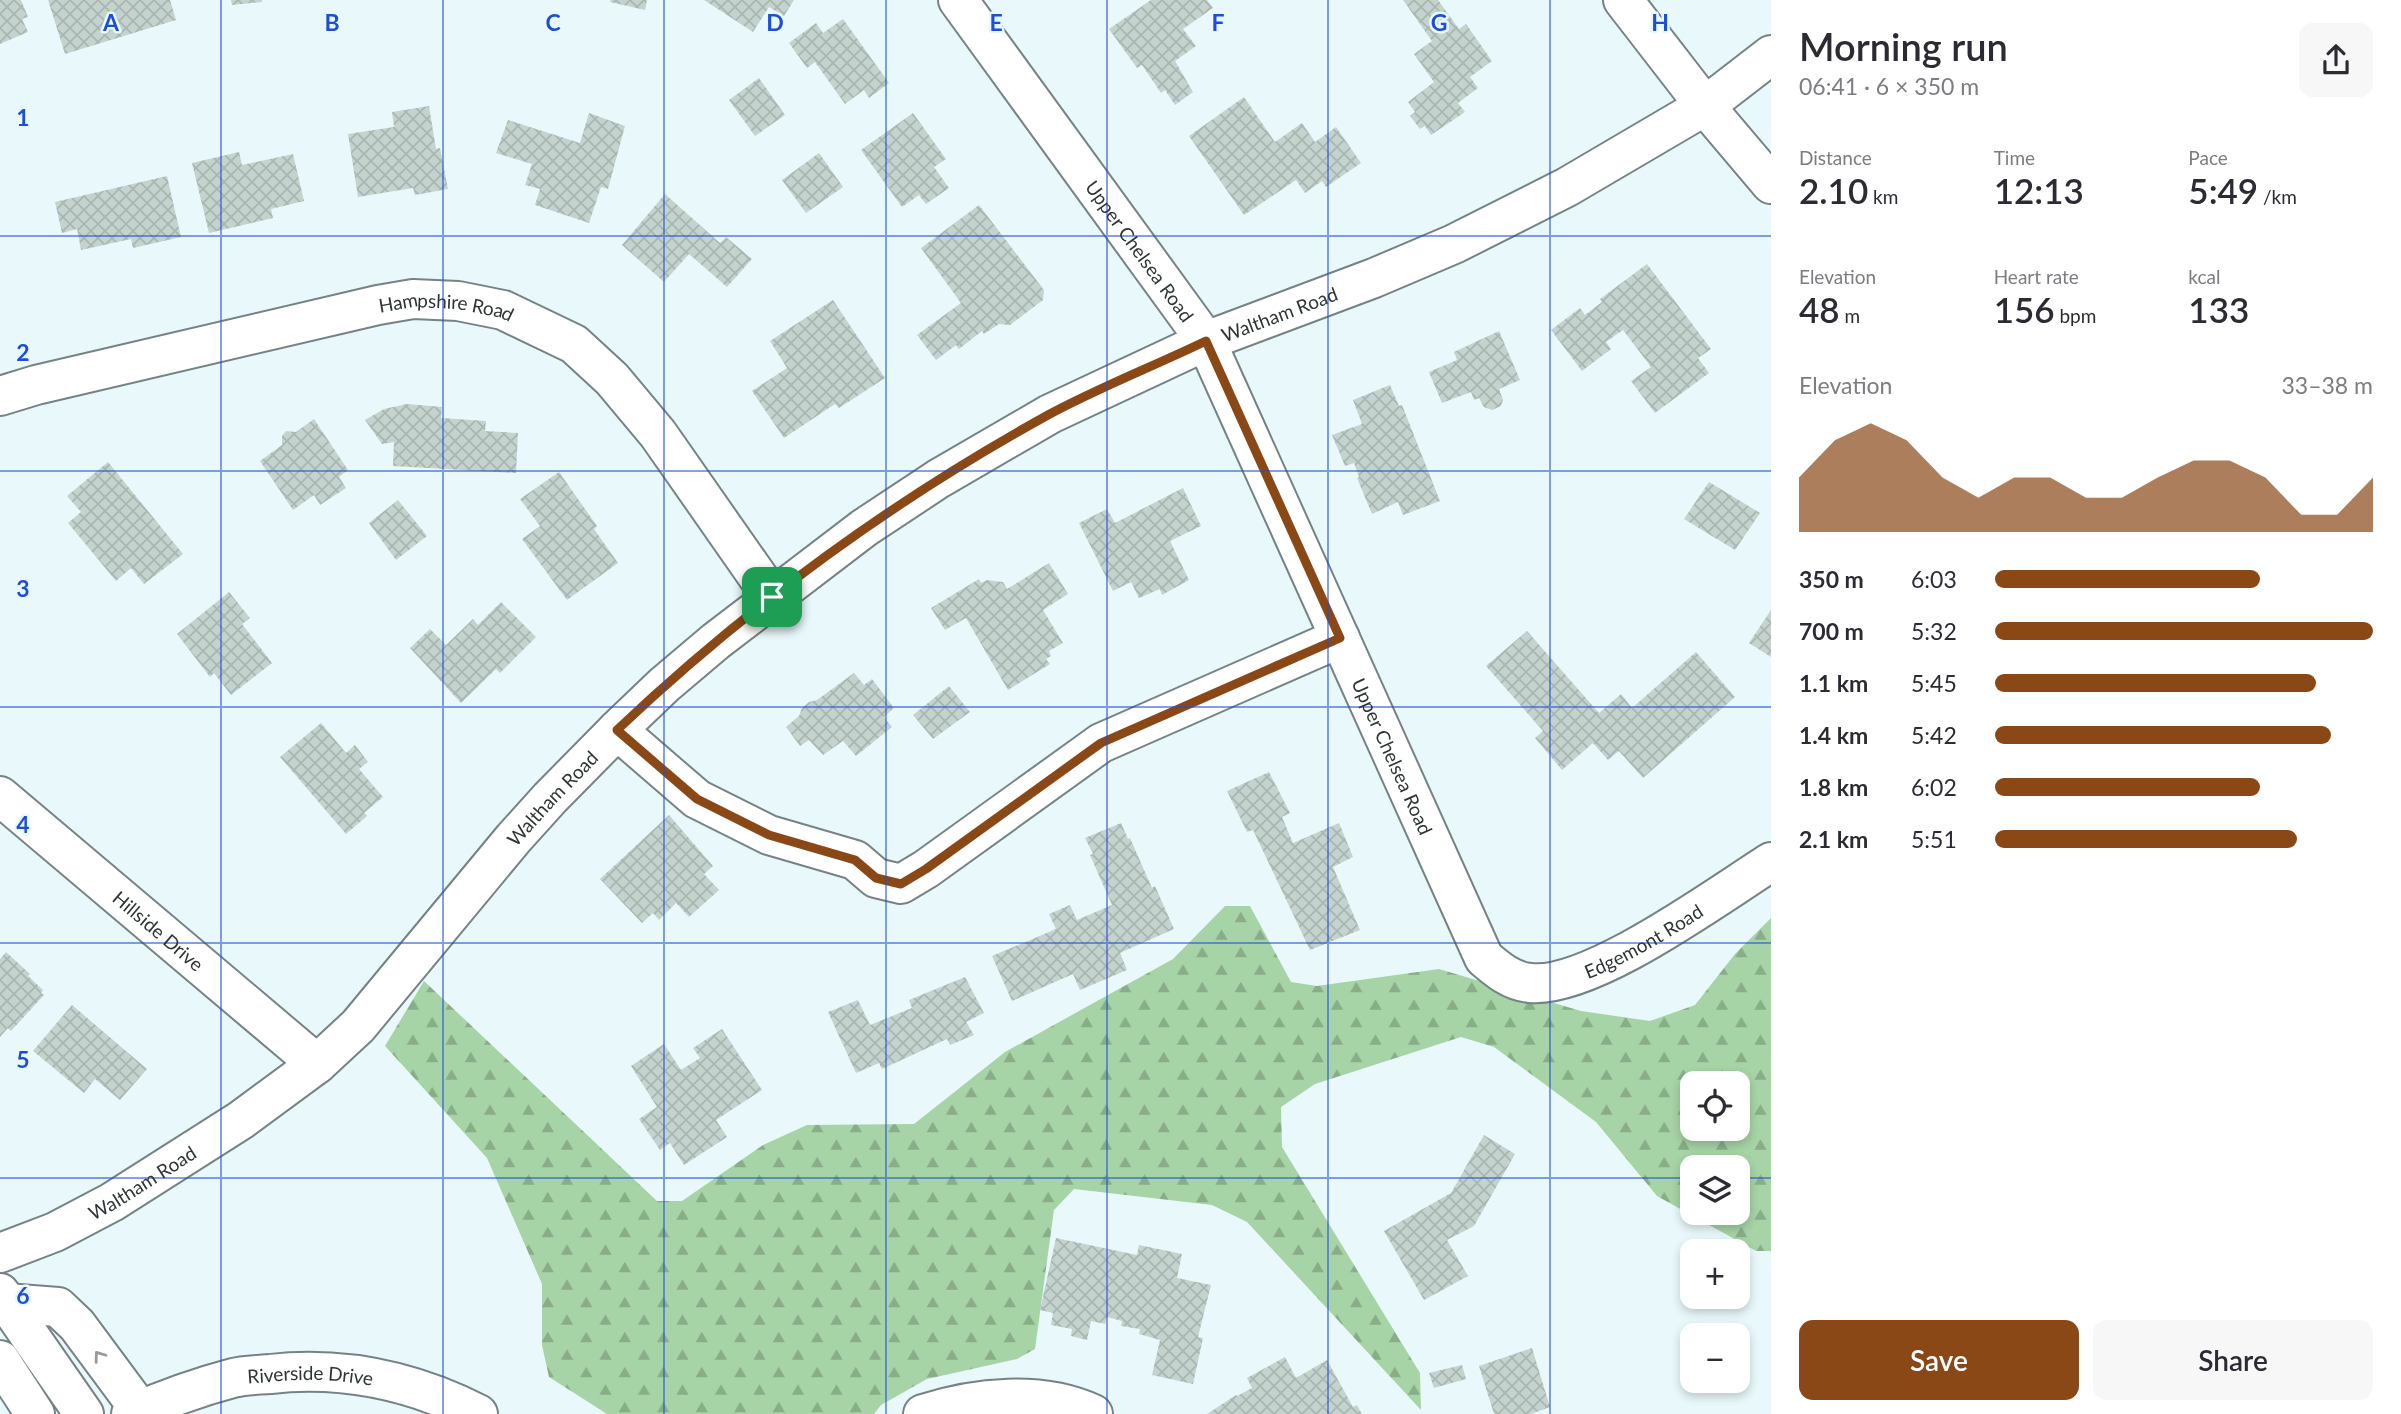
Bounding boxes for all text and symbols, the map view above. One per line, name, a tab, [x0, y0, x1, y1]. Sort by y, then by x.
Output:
text: A	[102, 8, 120, 36]
text: B	[324, 8, 340, 36]
text: C	[545, 8, 561, 36]
text: D	[766, 8, 784, 36]
text: E	[989, 8, 1003, 36]
text: F	[1211, 8, 1225, 36]
text: G	[1431, 8, 1447, 36]
text: H	[1651, 8, 1669, 36]
text: Morning run	[1799, 23, 2008, 69]
button: share	[2299, 23, 2373, 97]
text: 06:41 · 6 × 350 m	[1799, 72, 1979, 100]
text: 1	[16, 103, 30, 131]
text: Distance	[1799, 146, 1872, 169]
text: Time	[1994, 146, 2035, 169]
text: Pace	[2188, 146, 2228, 169]
text: 2.10	[1799, 169, 1868, 211]
text: 12:13	[1994, 169, 2084, 211]
text: 5:49	[2188, 169, 2258, 211]
street label: Upper Chelsea Road	[1081, 176, 1199, 326]
text: km	[1868, 185, 1898, 208]
text: /km	[2258, 185, 2297, 208]
text: Elevation	[1799, 265, 1876, 288]
text: Heart rate	[1994, 265, 2079, 288]
text: kcal	[2188, 265, 2220, 288]
street label: Waltham Road	[1218, 281, 1340, 346]
street label: Hampshire Road	[377, 287, 518, 325]
text: 48	[1799, 288, 1840, 330]
text: 156	[1994, 288, 2055, 330]
text: 133	[2188, 288, 2249, 330]
text: m	[1840, 304, 1860, 327]
text: bpm	[2055, 304, 2096, 327]
text: 2	[16, 338, 30, 366]
text: Elevation	[1799, 371, 1892, 399]
text: 33–38 m	[2281, 371, 2373, 399]
text: 350 m	[1799, 565, 1864, 593]
text: 6:03	[1911, 565, 1957, 593]
pin	[742, 567, 802, 627]
text: 3	[16, 574, 30, 602]
icon: arrive	[753, 578, 791, 616]
text: 700 m	[1799, 617, 1864, 645]
text: 5:32	[1911, 617, 1957, 645]
text: 1.1 km	[1799, 669, 1868, 697]
text: 5:45	[1911, 669, 1957, 697]
street label: Upper Chelsea Road	[1348, 674, 1438, 838]
text: 1.4 km	[1799, 721, 1868, 749]
text: 5:42	[1911, 721, 1957, 749]
street label: Waltham Road	[502, 745, 602, 850]
text: 1.8 km	[1799, 773, 1868, 801]
text: 6:02	[1911, 773, 1957, 801]
text: 4	[16, 810, 30, 838]
text: 2.1 km	[1799, 825, 1868, 853]
text: 5:51	[1911, 825, 1957, 853]
street label: Hillside Drive	[109, 885, 209, 975]
street label: Edgemont Road	[1580, 899, 1707, 982]
text: 5	[16, 1045, 30, 1073]
map controls	[1680, 1071, 1750, 1393]
button: locate	[1680, 1071, 1750, 1141]
street label: Waltham Road	[84, 1140, 200, 1224]
button: layers	[1680, 1155, 1750, 1225]
button: +	[1680, 1239, 1750, 1309]
text: 6	[16, 1281, 30, 1309]
button: Save	[1799, 1320, 2079, 1400]
button: Share	[2093, 1320, 2373, 1400]
button: −	[1680, 1323, 1750, 1393]
one-way arrow	[95, 1351, 107, 1364]
street label: Riverside Drive	[246, 1360, 375, 1389]

